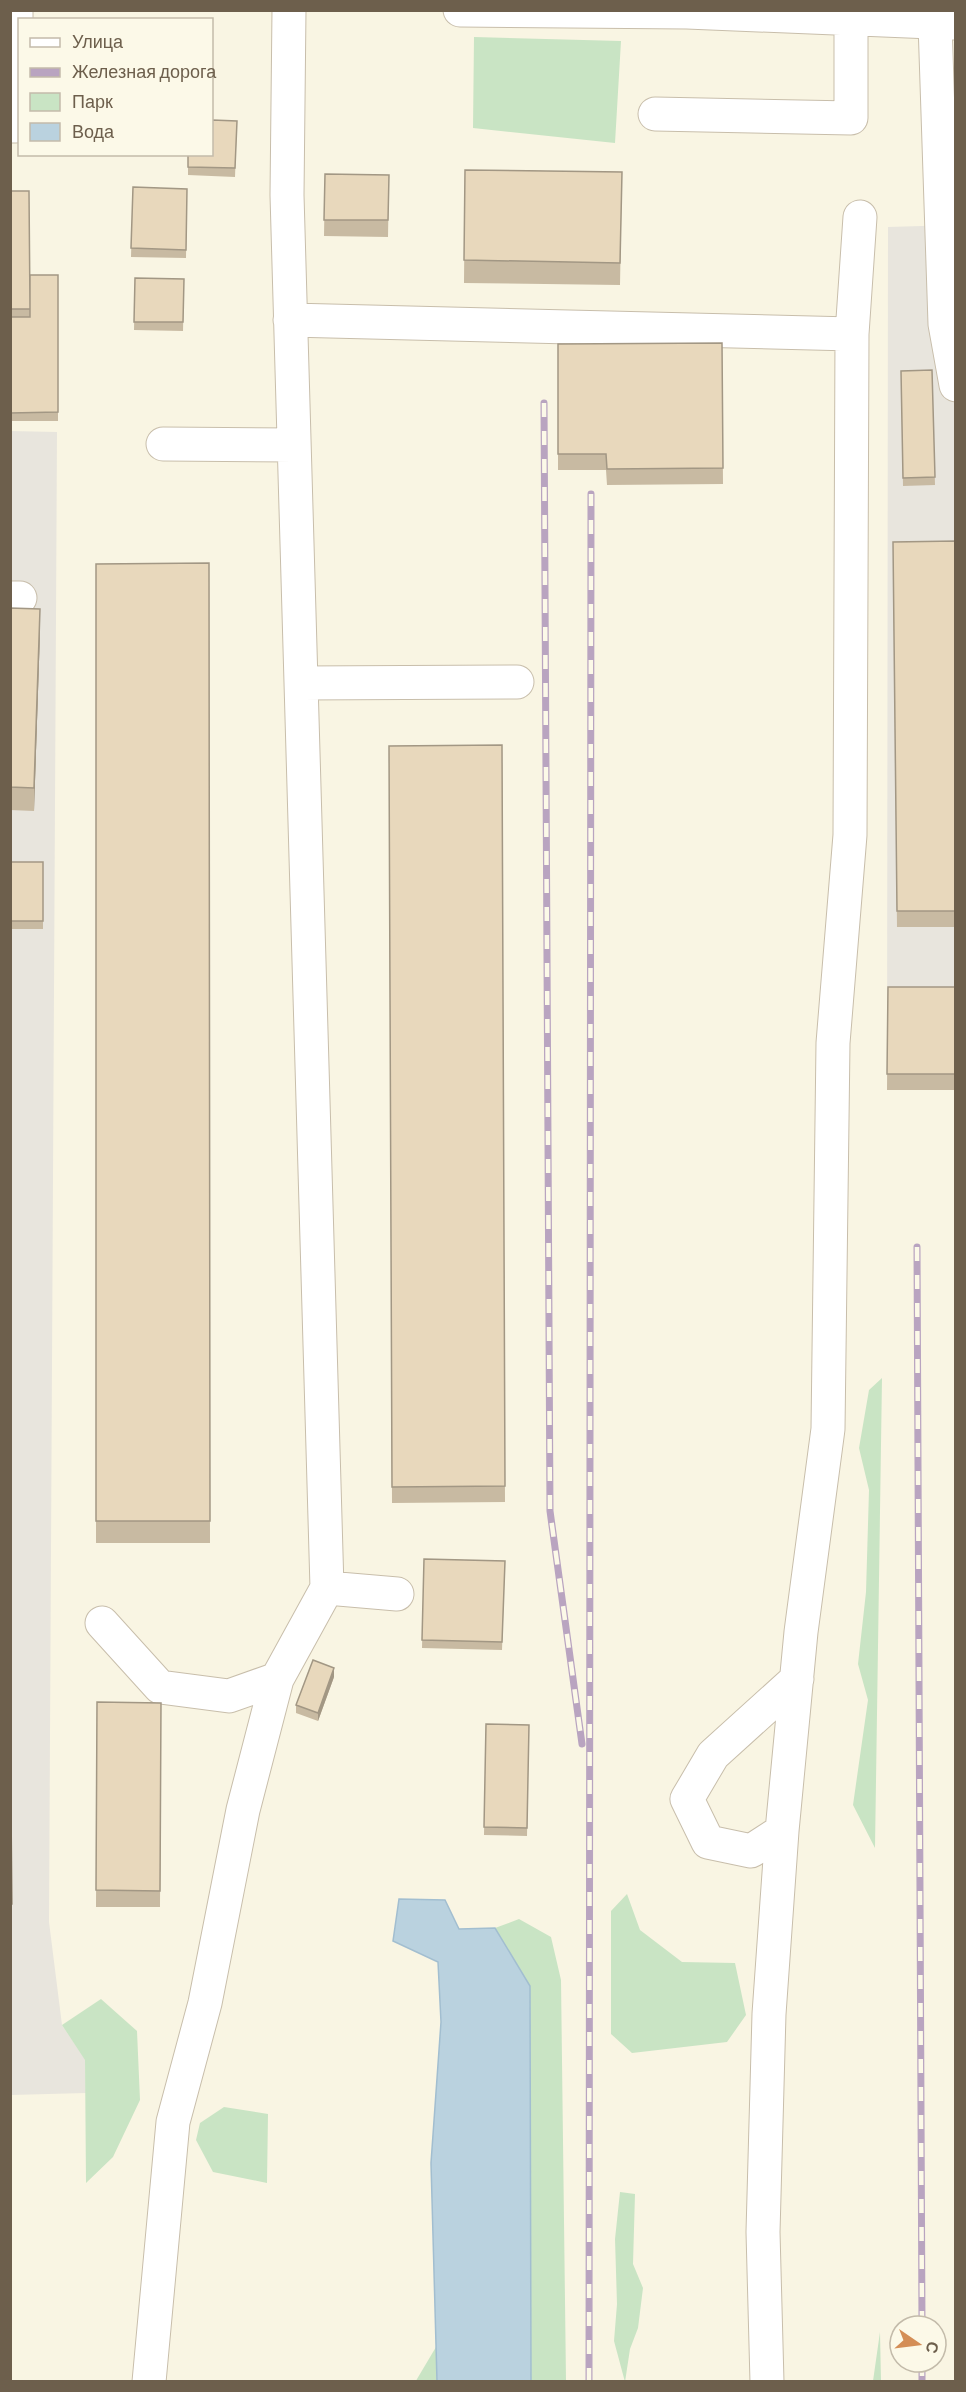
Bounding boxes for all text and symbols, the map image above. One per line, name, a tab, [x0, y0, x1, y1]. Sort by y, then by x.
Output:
legend	[18, 18, 213, 156]
text: Улица	[72, 30, 124, 52]
text: Железная дорога	[72, 60, 217, 82]
text: Парк	[72, 90, 113, 112]
text: Вода	[72, 120, 115, 142]
north arrow	[888, 2314, 948, 2374]
text: С	[922, 2340, 944, 2356]

